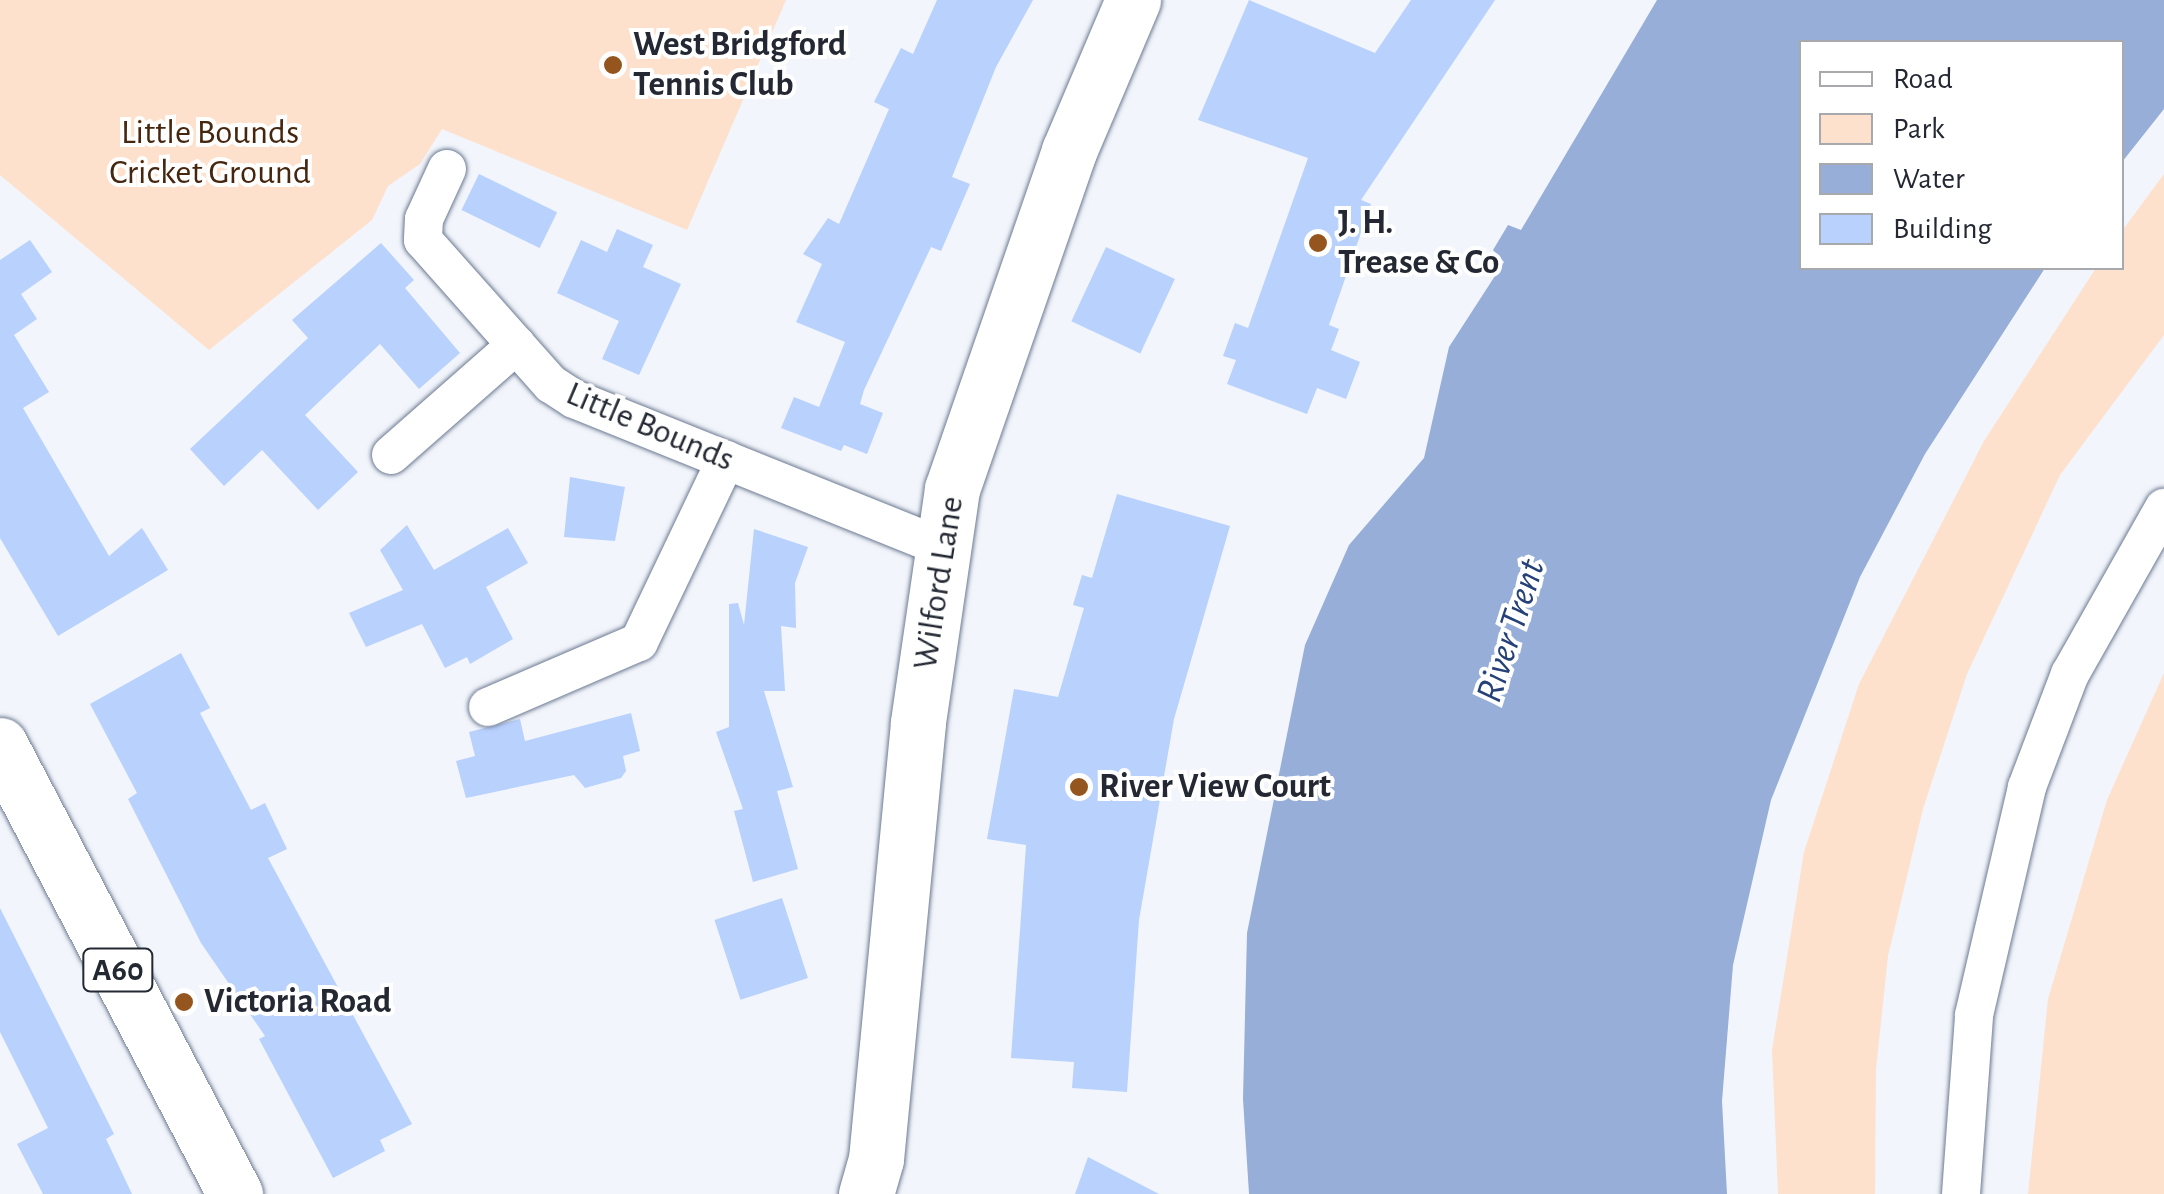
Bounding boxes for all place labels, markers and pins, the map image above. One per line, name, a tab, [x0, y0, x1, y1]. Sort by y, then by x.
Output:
place label: West Bridgford Tennis Club	[633, 24, 846, 106]
marker: West Bridgford Tennis Club	[602, 54, 624, 76]
place label: J. H. Trease & Co	[1338, 202, 1499, 284]
marker: J. H. Trease & Co	[1307, 232, 1329, 254]
place label: River View Court	[1099, 766, 1331, 808]
marker: River View Court	[1068, 776, 1090, 798]
place label: Victoria Road	[204, 981, 391, 1023]
marker: Victoria Road	[173, 991, 195, 1013]

